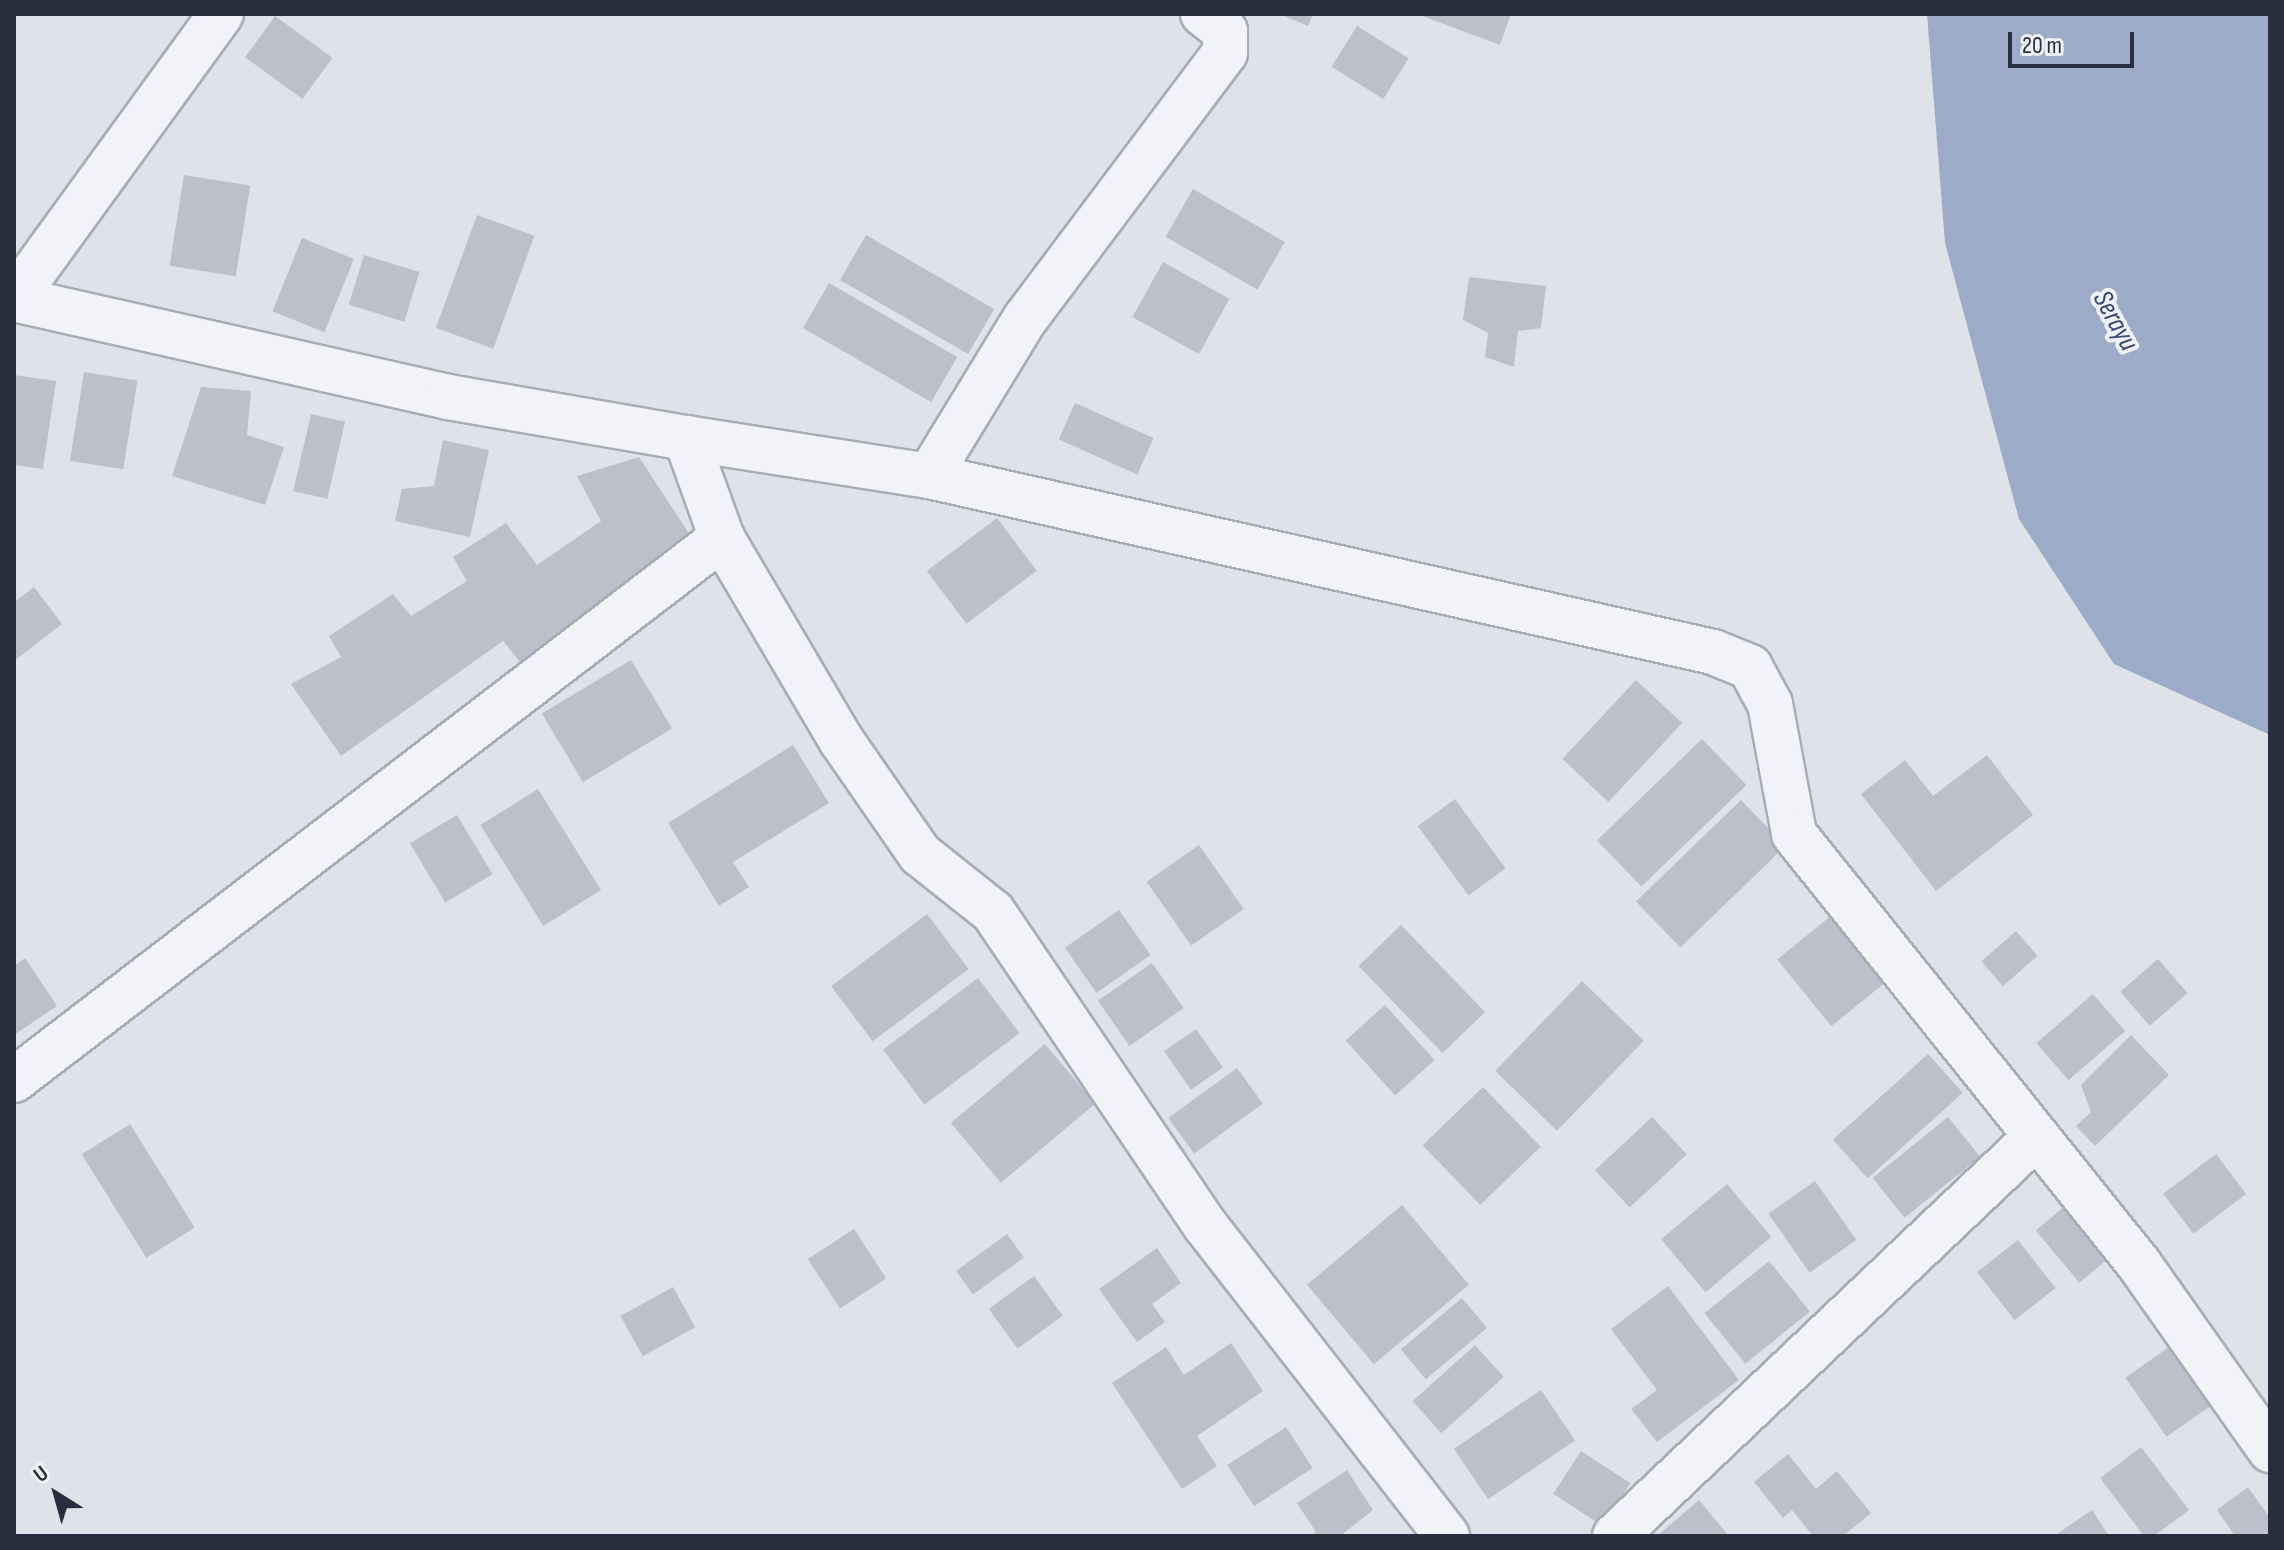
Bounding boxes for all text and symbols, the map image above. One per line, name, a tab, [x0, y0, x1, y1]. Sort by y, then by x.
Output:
scale bar	[2012, 16, 2138, 66]
text: 20 m	[2022, 31, 2062, 60]
water label: Serayu	[2085, 285, 2145, 357]
north arrow	[16, 1454, 96, 1534]
text: U	[29, 1460, 54, 1489]

